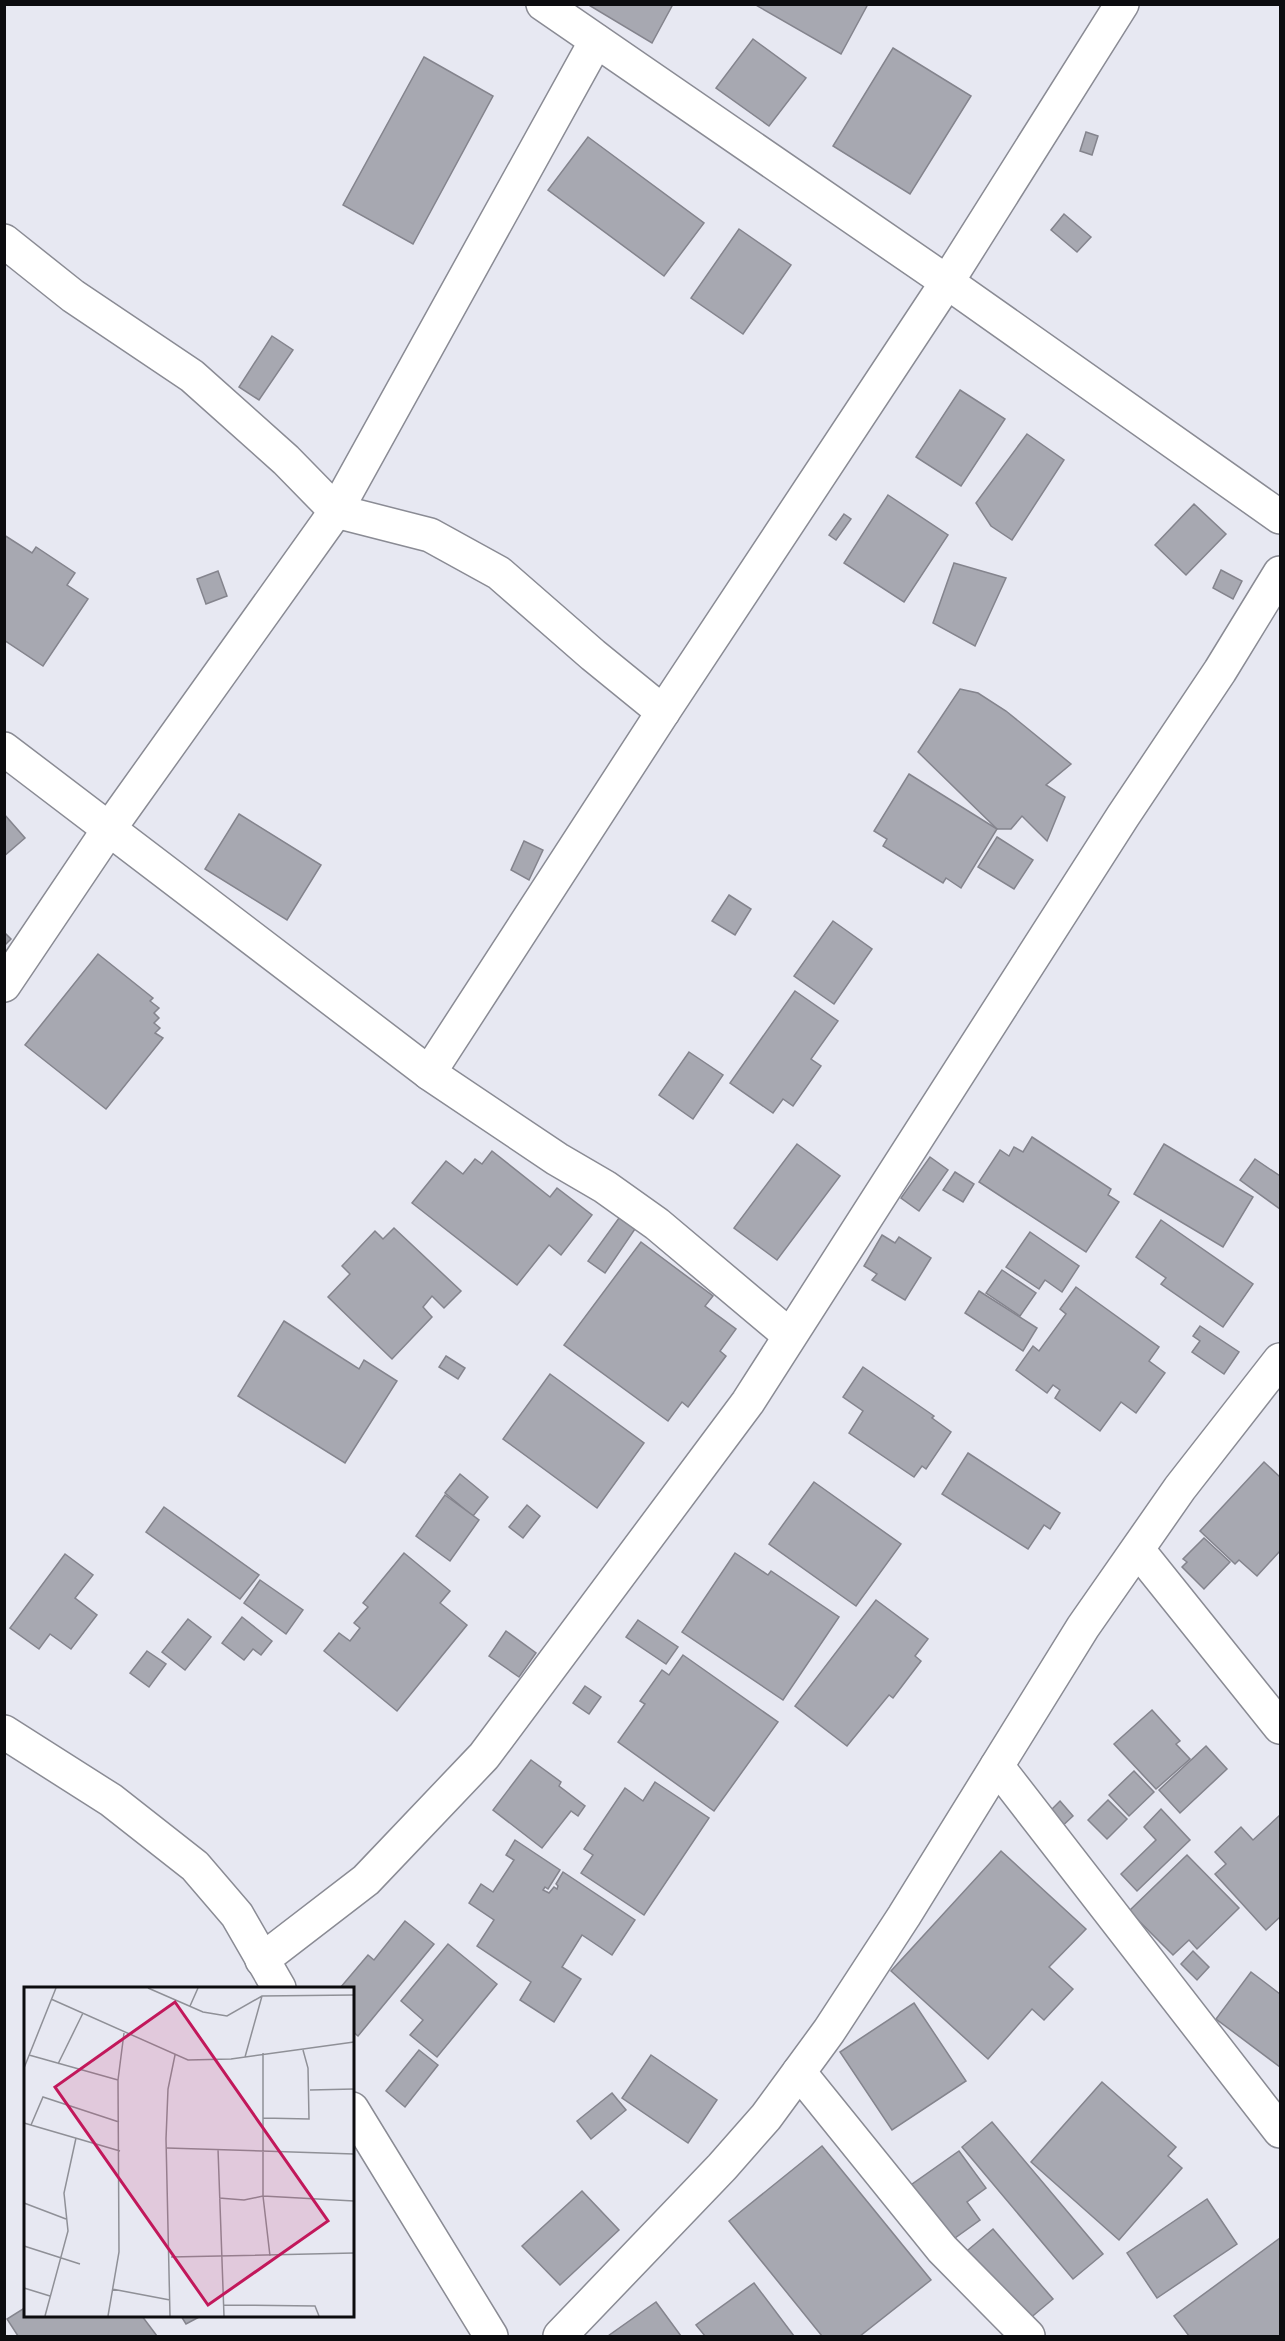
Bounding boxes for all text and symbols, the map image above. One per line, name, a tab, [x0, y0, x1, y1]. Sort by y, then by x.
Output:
inset map	[24, 1987, 354, 2317]

